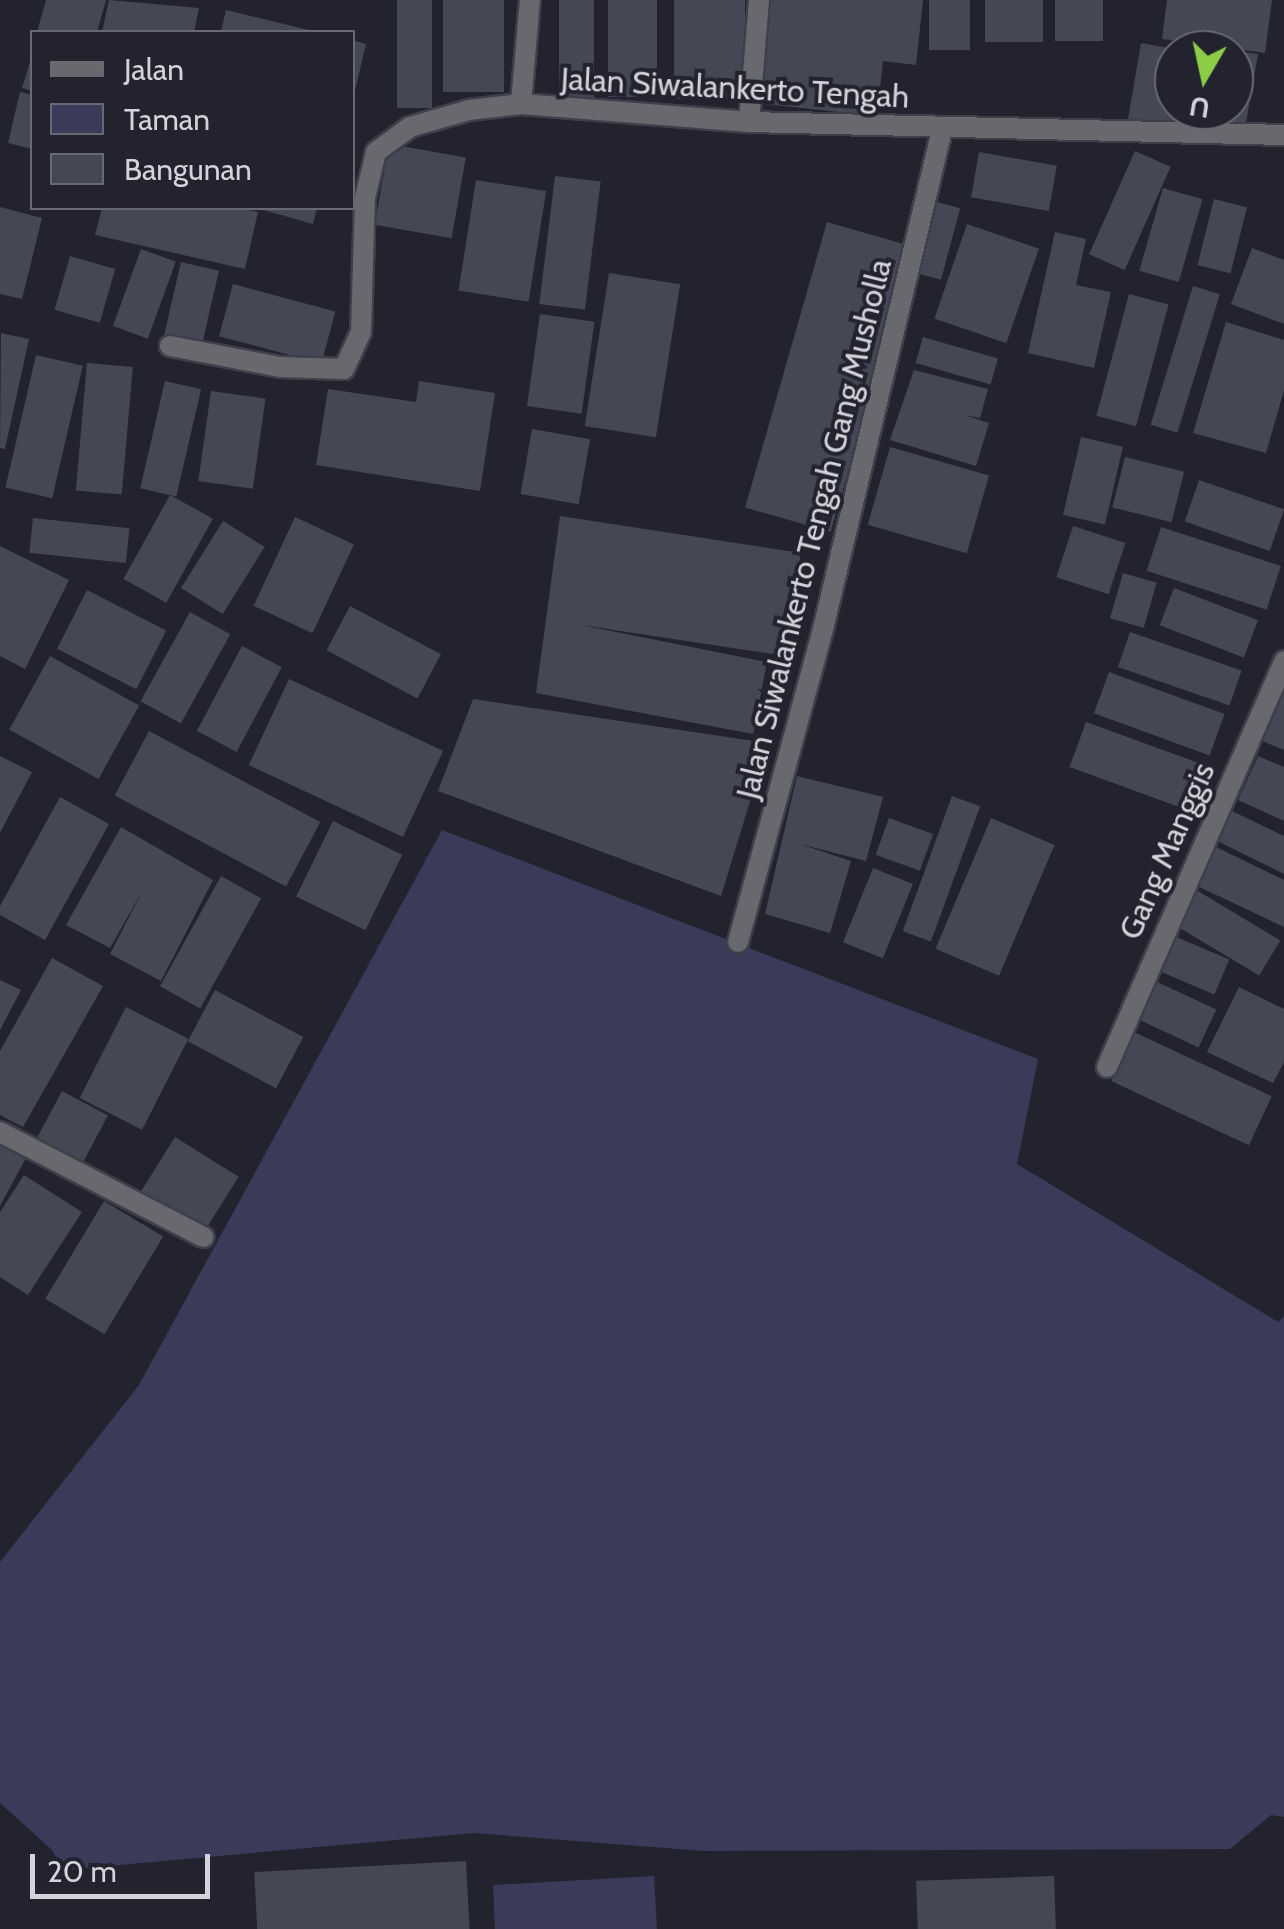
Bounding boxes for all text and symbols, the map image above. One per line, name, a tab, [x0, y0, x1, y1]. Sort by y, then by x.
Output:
legend	[30, 30, 355, 210]
north arrow	[1154, 30, 1254, 130]
text: Jalan	[124, 51, 184, 88]
street label: Jalan Siwalankerto Tengah	[560, 60, 910, 116]
text: U	[1187, 89, 1212, 126]
text: Taman	[124, 101, 210, 138]
text: Bangunan	[124, 151, 252, 188]
street label: Jalan Siwalankerto Tengah Gang Musholla	[728, 255, 900, 803]
street label: Gang Manggis	[1111, 757, 1223, 945]
scale bar	[35, 1834, 215, 1896]
text: 20 m	[47, 1853, 117, 1890]

